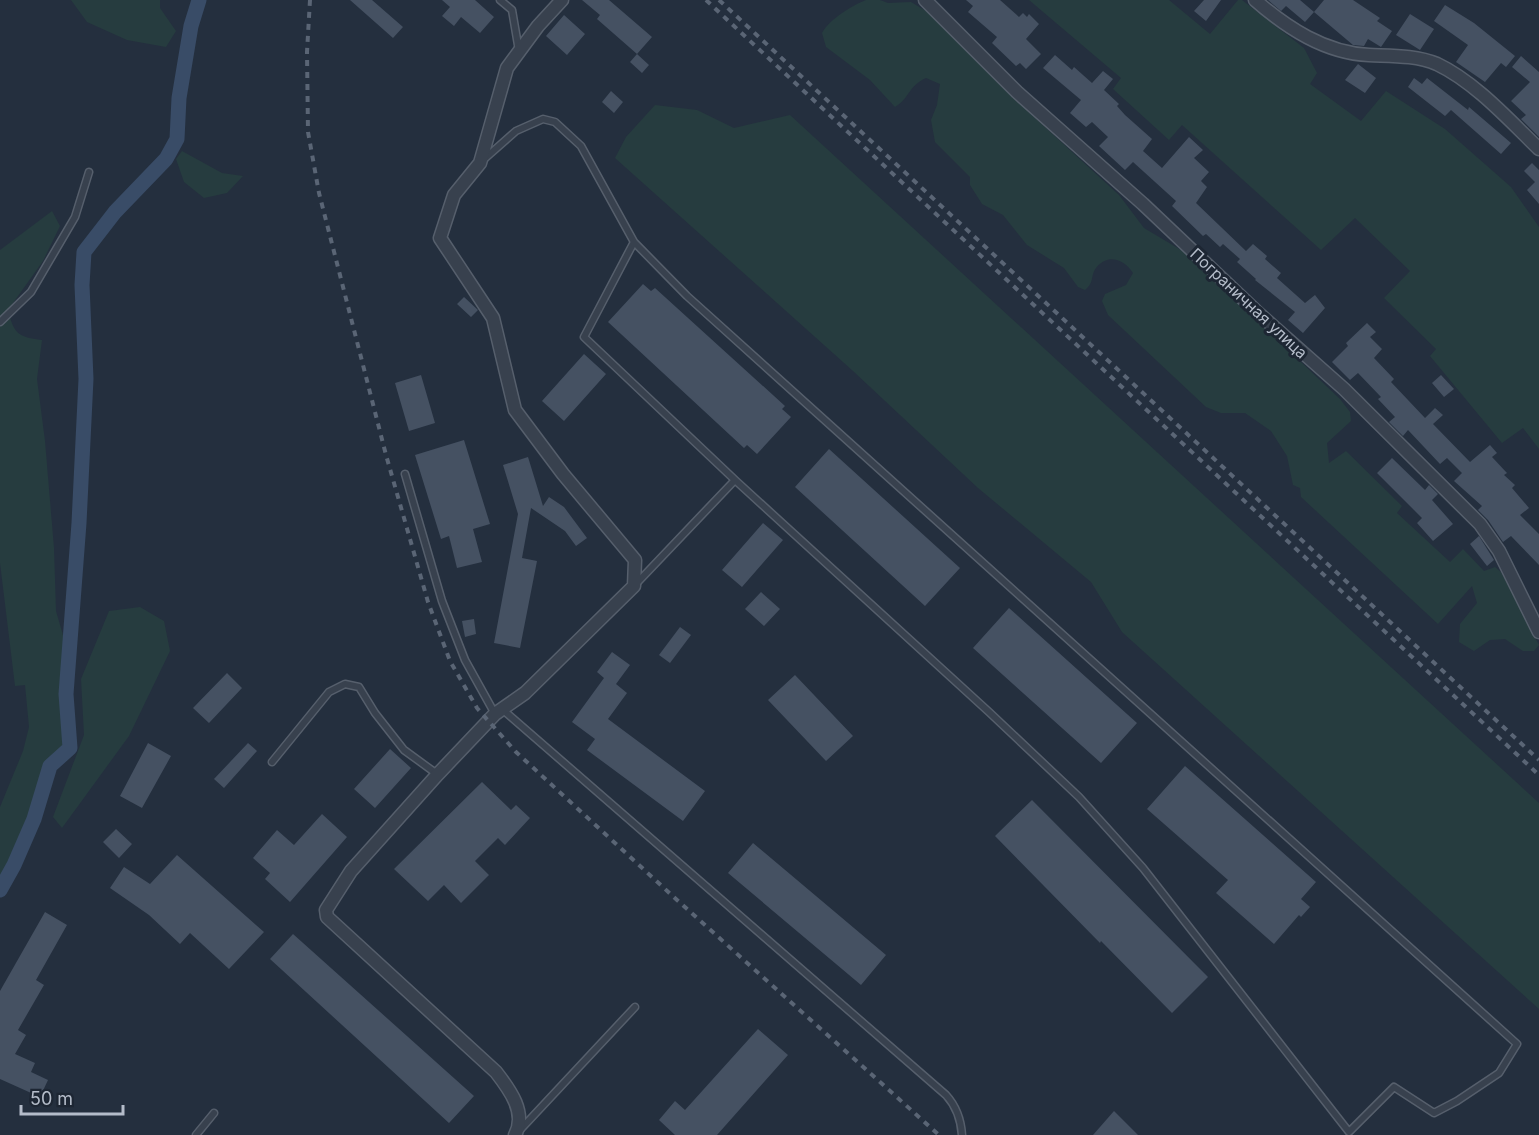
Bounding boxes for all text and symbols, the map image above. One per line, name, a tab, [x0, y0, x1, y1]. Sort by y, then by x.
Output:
street label: Пограничная улица	[1186, 243, 1312, 363]
scale bar	[21, 1078, 123, 1116]
text: 50 m	[30, 1088, 73, 1109]

